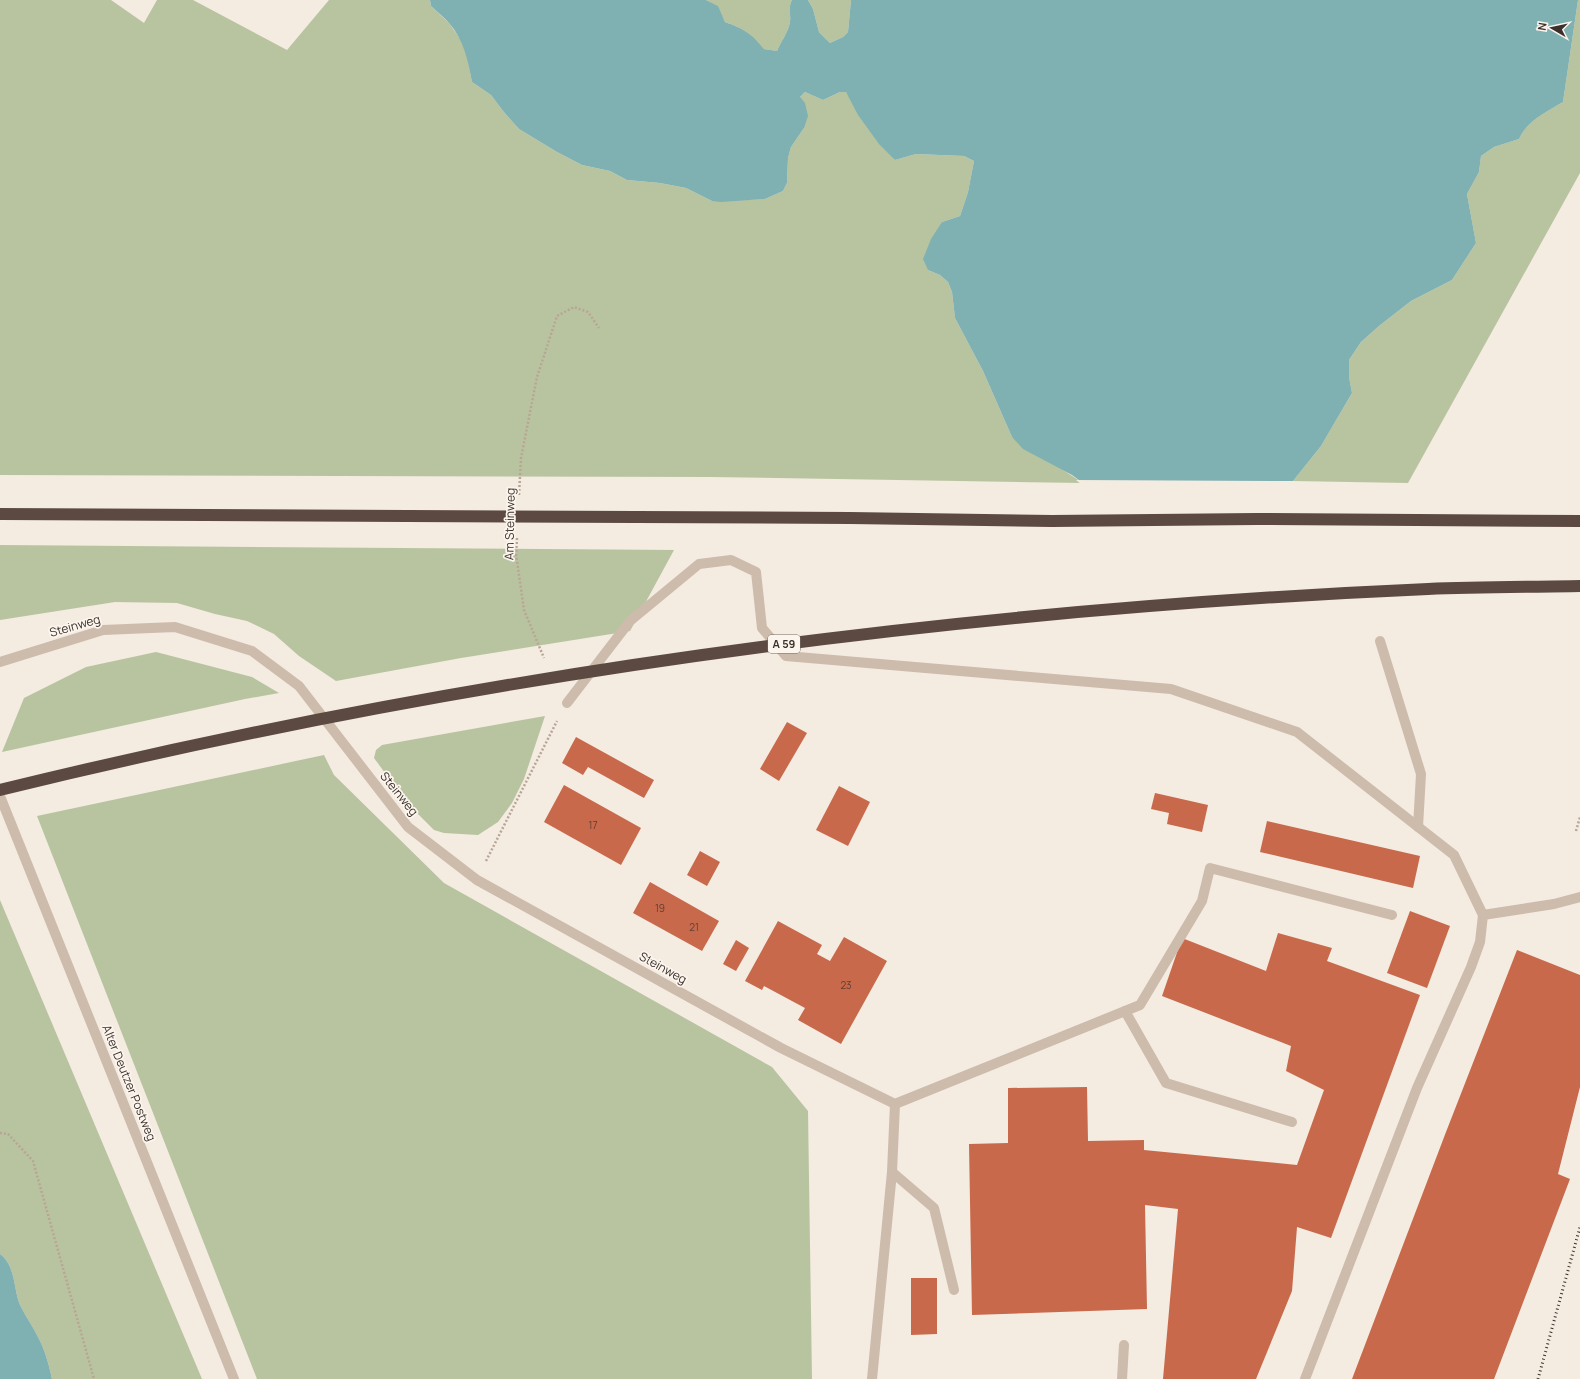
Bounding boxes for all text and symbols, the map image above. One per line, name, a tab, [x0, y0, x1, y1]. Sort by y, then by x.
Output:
north arrow	[1532, 8, 1572, 48]
text: N	[1534, 21, 1550, 31]
street label: Am Steinweg	[500, 488, 519, 560]
street label: Steinweg	[48, 610, 102, 641]
road number: A 59	[768, 635, 800, 653]
street label: Steinweg	[376, 768, 422, 819]
house number: 17	[589, 818, 597, 832]
house number: 19	[655, 901, 665, 915]
house number: 21	[689, 920, 699, 934]
street label: Steinweg	[636, 948, 690, 988]
house number: 23	[840, 978, 852, 992]
street label: Alter Deutzer Postweg	[98, 1022, 161, 1143]

